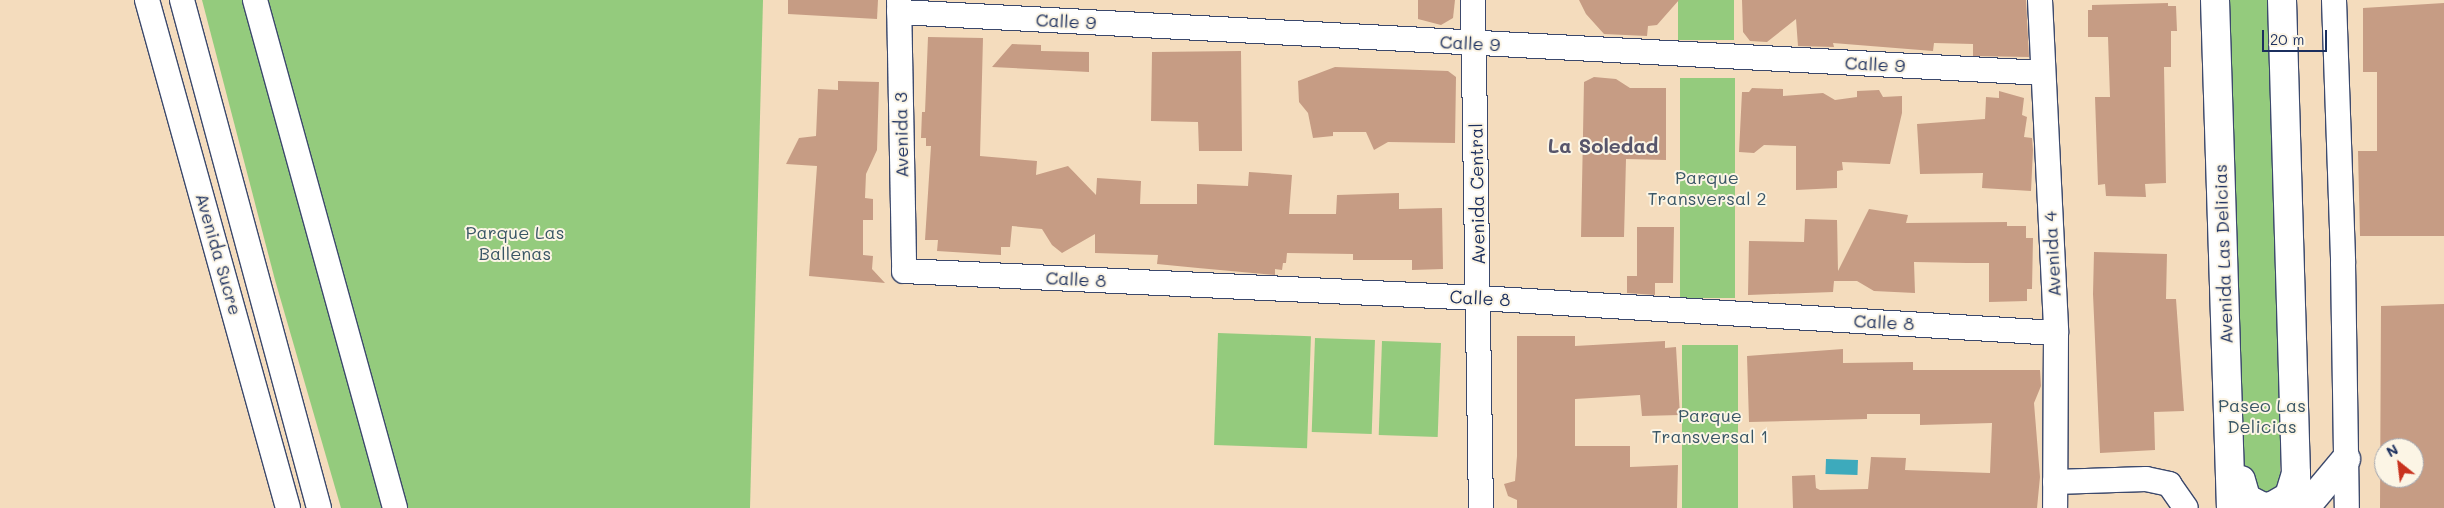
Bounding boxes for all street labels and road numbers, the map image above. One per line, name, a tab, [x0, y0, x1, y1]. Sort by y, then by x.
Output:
street label: Calle 9	[1035, 9, 1097, 33]
street label: Calle 9	[1439, 31, 1501, 55]
street label: Calle 9	[1844, 52, 1906, 76]
street label: Avenida 3	[889, 92, 913, 178]
street label: Avenida Central	[1465, 123, 1489, 265]
street label: Avenida Las Delicias	[2209, 164, 2237, 344]
street label: Avenida Sucre	[191, 190, 247, 318]
street label: Avenida 4	[2039, 211, 2065, 297]
street label: Calle 8	[1045, 267, 1107, 291]
street label: Calle 8	[1449, 286, 1511, 310]
street label: Calle 8	[1853, 310, 1915, 334]

